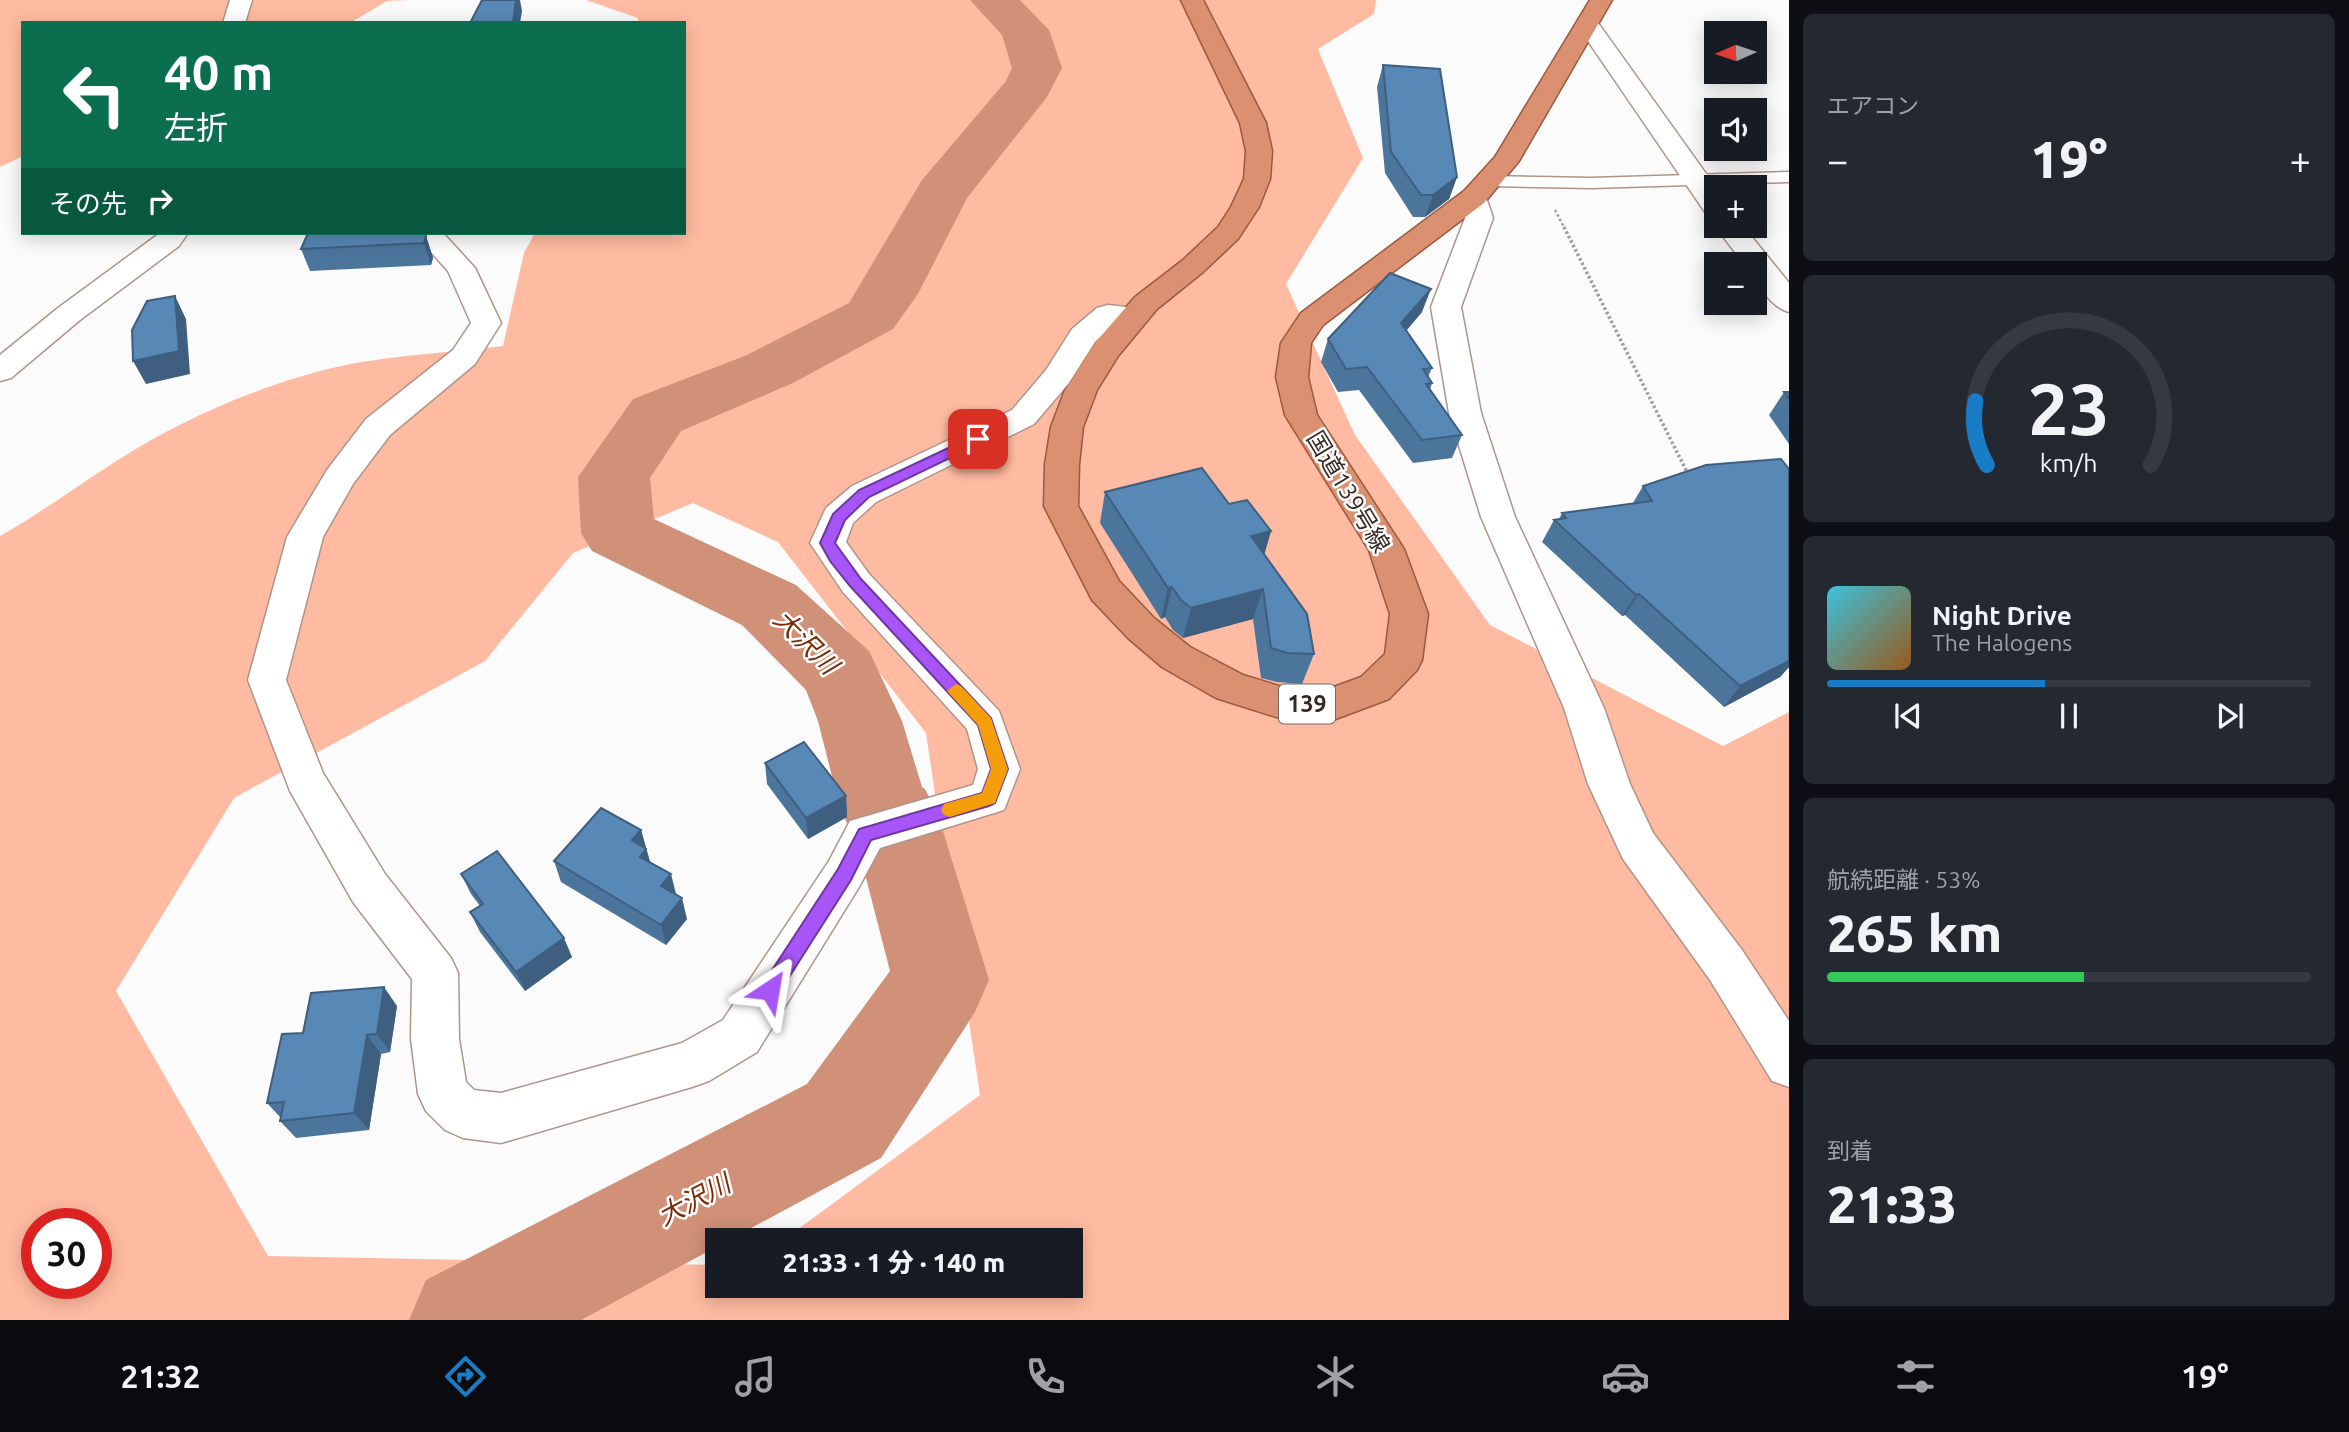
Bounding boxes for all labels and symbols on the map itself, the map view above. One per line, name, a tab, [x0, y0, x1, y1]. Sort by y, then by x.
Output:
north arrow	[1704, 21, 1768, 84]
pin	[948, 409, 1008, 469]
street label: 国道139号線	[1302, 426, 1395, 557]
water label: 大沢川	[769, 604, 846, 682]
road number: 139	[1279, 684, 1335, 724]
position arrow	[733, 953, 807, 1027]
water label: 大沢川	[653, 1167, 738, 1231]
speed limit sign: 30	[21, 1208, 112, 1299]

